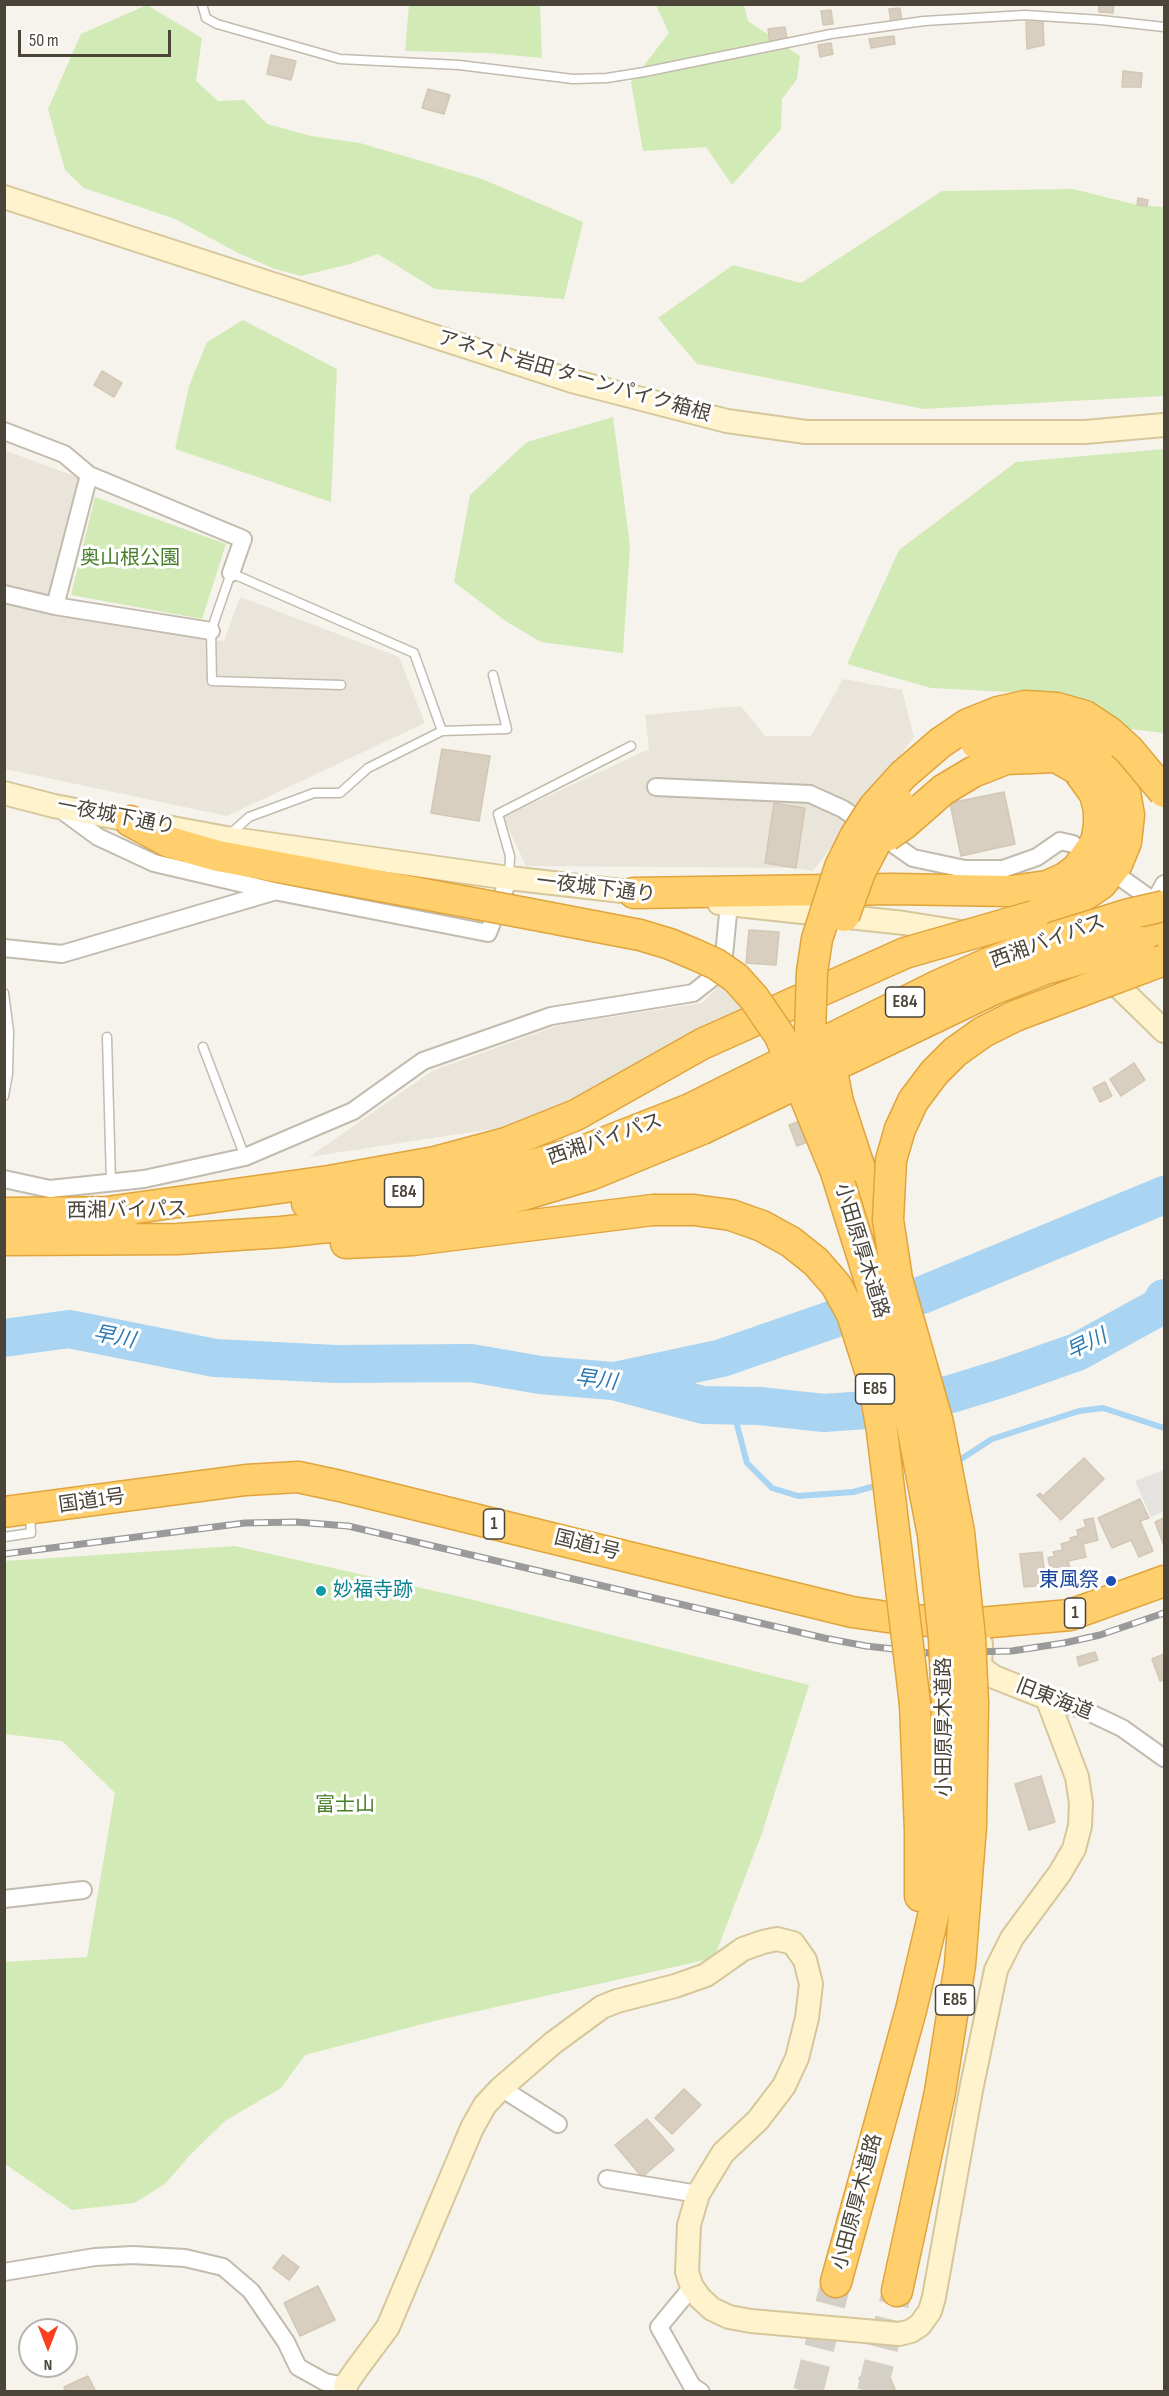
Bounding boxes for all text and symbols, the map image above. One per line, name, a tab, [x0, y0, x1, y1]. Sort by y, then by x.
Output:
scale bar	[21, 18, 174, 56]
text: 50 m	[29, 30, 59, 51]
street label: アネスト岩田 ターンパイク箱根	[435, 326, 713, 428]
park label: 奥山根公園	[80, 547, 180, 571]
street label: 一夜城下通り	[55, 794, 177, 840]
street label: 一夜城下通り	[535, 870, 657, 908]
street label: 西湘バイパス	[988, 910, 1108, 974]
road number: E84	[886, 987, 924, 1017]
street label: 西湘バイパス	[544, 1109, 666, 1171]
road number: E84	[384, 1177, 424, 1207]
street label: 小田原厚木道路	[829, 1181, 893, 1321]
street label: 西湘バイパス	[67, 1198, 187, 1224]
water label: 早川	[91, 1322, 137, 1354]
water label: 早川	[1063, 1324, 1111, 1366]
water label: 早川	[574, 1366, 618, 1396]
road number: E85	[856, 1374, 894, 1404]
street label: 国道1号	[57, 1485, 127, 1519]
road number: 1	[484, 1509, 504, 1539]
street label: 国道1号	[552, 1526, 622, 1566]
place label: 東風祭	[1039, 1569, 1099, 1593]
marker: 東風祭	[1104, 1574, 1118, 1588]
place label: 妙福寺跡	[333, 1579, 413, 1603]
marker: 妙福寺跡	[314, 1584, 328, 1598]
road number: 1	[1064, 1598, 1086, 1628]
street label: 小田原厚木道路	[933, 1657, 957, 1797]
street label: 旧東海道	[1012, 1674, 1096, 1726]
park label: 富士山	[315, 1794, 375, 1818]
road number: E85	[936, 1985, 974, 2015]
street label: 小田原厚木道路	[828, 2131, 888, 2273]
north arrow	[18, 2318, 78, 2378]
text: N	[44, 2355, 52, 2374]

